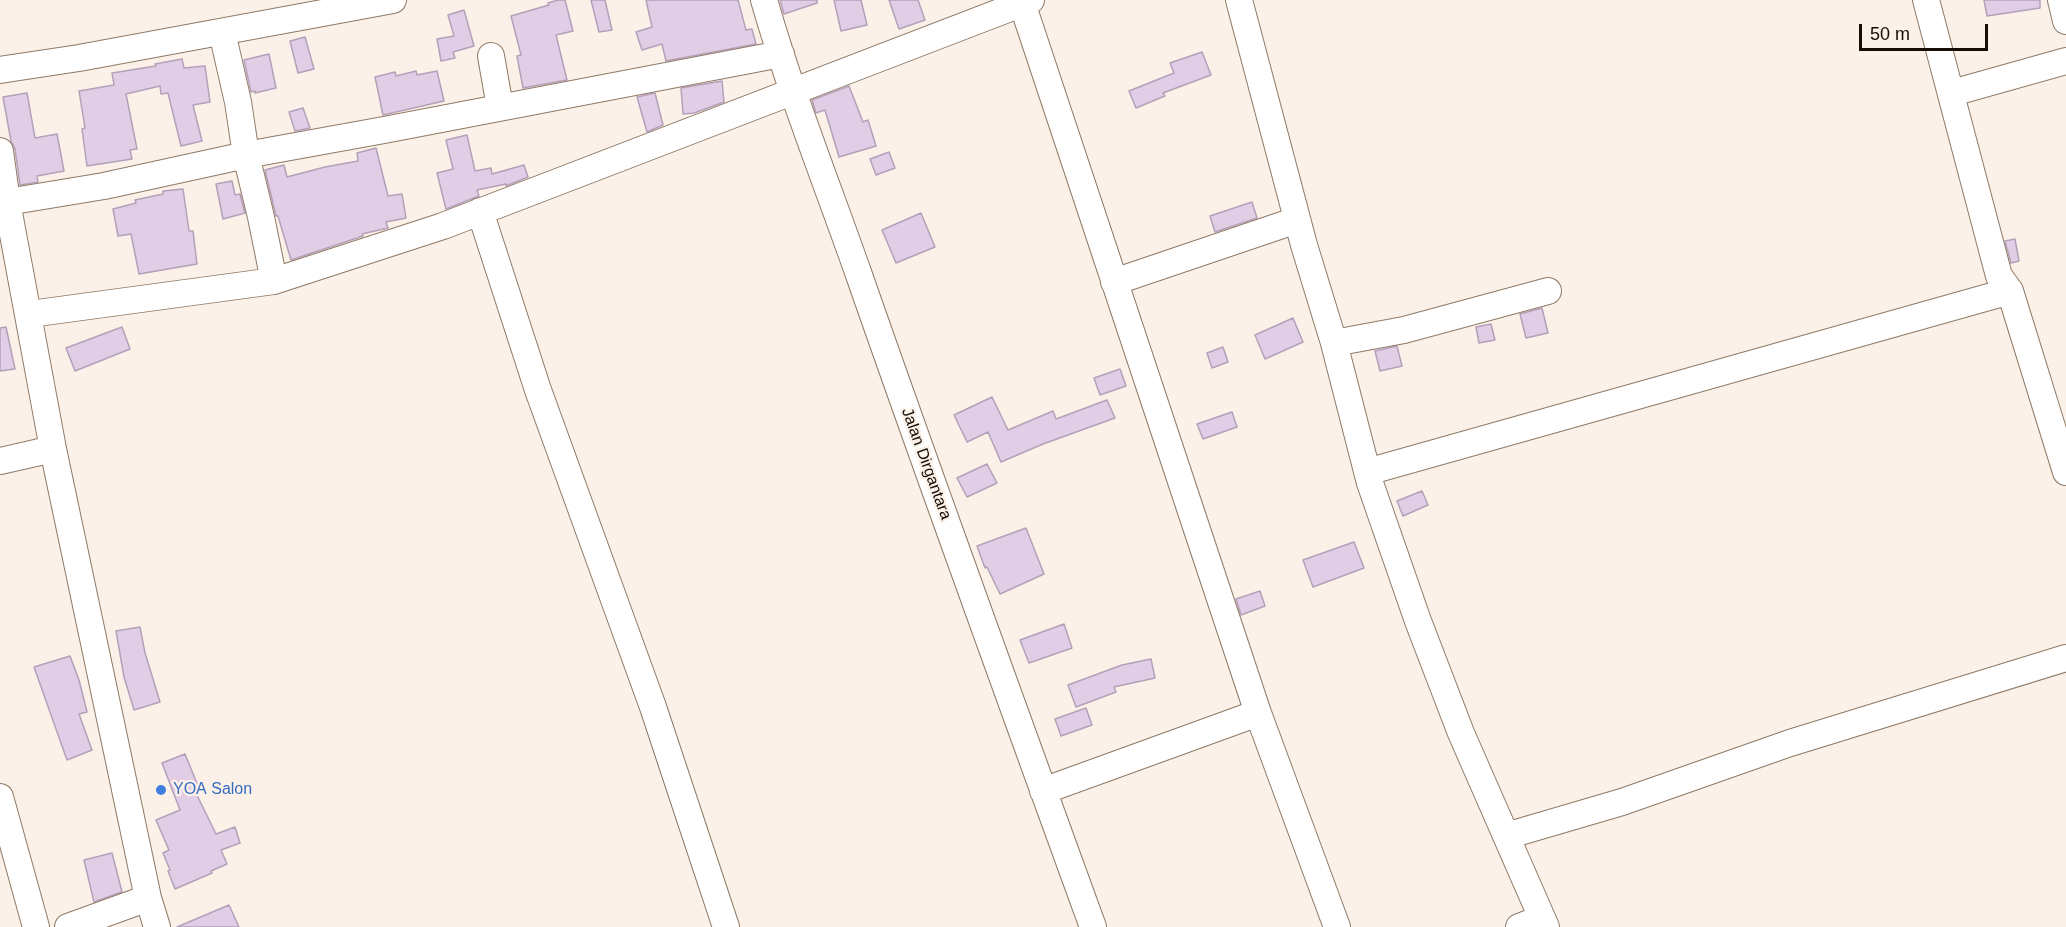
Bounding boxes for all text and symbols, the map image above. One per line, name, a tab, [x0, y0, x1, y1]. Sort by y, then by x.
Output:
scale bar	[1862, 12, 1991, 50]
text: 50 m	[1870, 24, 1910, 44]
street label: Jalan Dirgantara	[897, 406, 955, 522]
place label: YOA Salon	[173, 780, 252, 800]
marker: YOA Salon	[154, 783, 168, 797]

